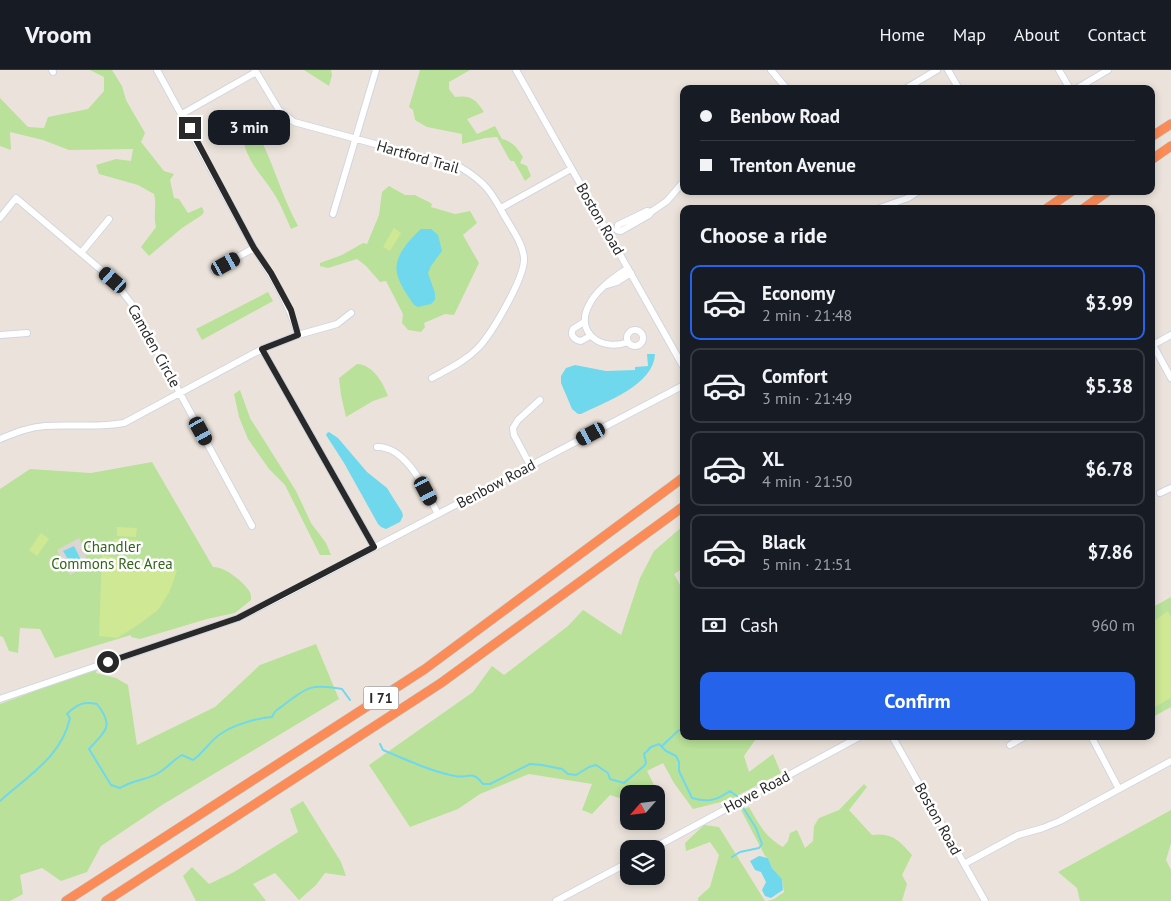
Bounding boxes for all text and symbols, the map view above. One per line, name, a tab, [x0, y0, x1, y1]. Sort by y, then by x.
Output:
text: Vroom	[25, 19, 92, 50]
text: Home	[879, 23, 925, 46]
text: Map	[953, 23, 986, 46]
text: About	[1014, 23, 1060, 46]
text: Contact	[1088, 23, 1146, 46]
text: Benbow Road	[730, 104, 840, 128]
callout: 3 min	[208, 110, 290, 146]
route end	[179, 117, 201, 139]
text: 3 min	[229, 117, 269, 137]
street label: Hartford Trail	[375, 136, 462, 178]
text: Trenton Avenue	[730, 153, 856, 177]
street label: Boston Road	[572, 179, 629, 258]
text: Choose a ride	[700, 221, 827, 249]
car	[209, 250, 242, 278]
car	[96, 264, 129, 296]
icon: car	[702, 280, 747, 325]
text: Economy	[762, 281, 835, 305]
text: $3.99	[1085, 291, 1133, 315]
street label: Camden Circle	[124, 301, 185, 391]
text: 2 min · 21:48	[762, 305, 852, 325]
icon: car	[702, 363, 747, 408]
text: Comfort	[762, 364, 828, 388]
text: $5.38	[1085, 374, 1133, 398]
text: 3 min · 21:49	[762, 388, 852, 408]
car	[187, 414, 214, 448]
car	[574, 420, 607, 448]
icon: car	[702, 446, 747, 491]
text: XL	[762, 447, 784, 471]
street label: Benbow Road	[453, 455, 539, 512]
text: $6.78	[1085, 457, 1133, 481]
text: 4 min · 21:50	[762, 471, 852, 491]
car	[412, 474, 439, 508]
icon: car	[702, 529, 747, 574]
text: Black	[762, 530, 806, 554]
park label: Chandler Commons Rec Area	[51, 537, 173, 573]
text: $7.86	[1087, 540, 1133, 564]
text: 5 min · 21:51	[762, 554, 852, 574]
icon: cash	[700, 611, 728, 639]
text: Cash	[740, 613, 778, 637]
text: 960 m	[1092, 615, 1135, 635]
route start	[97, 651, 119, 673]
button: Confirm	[700, 672, 1135, 730]
road number: I 71	[364, 686, 398, 710]
street label: Howe Road	[720, 766, 793, 817]
street label: Boston Road	[911, 779, 966, 858]
north arrow	[620, 785, 665, 830]
map controls	[620, 785, 665, 885]
button: layers	[620, 840, 665, 885]

